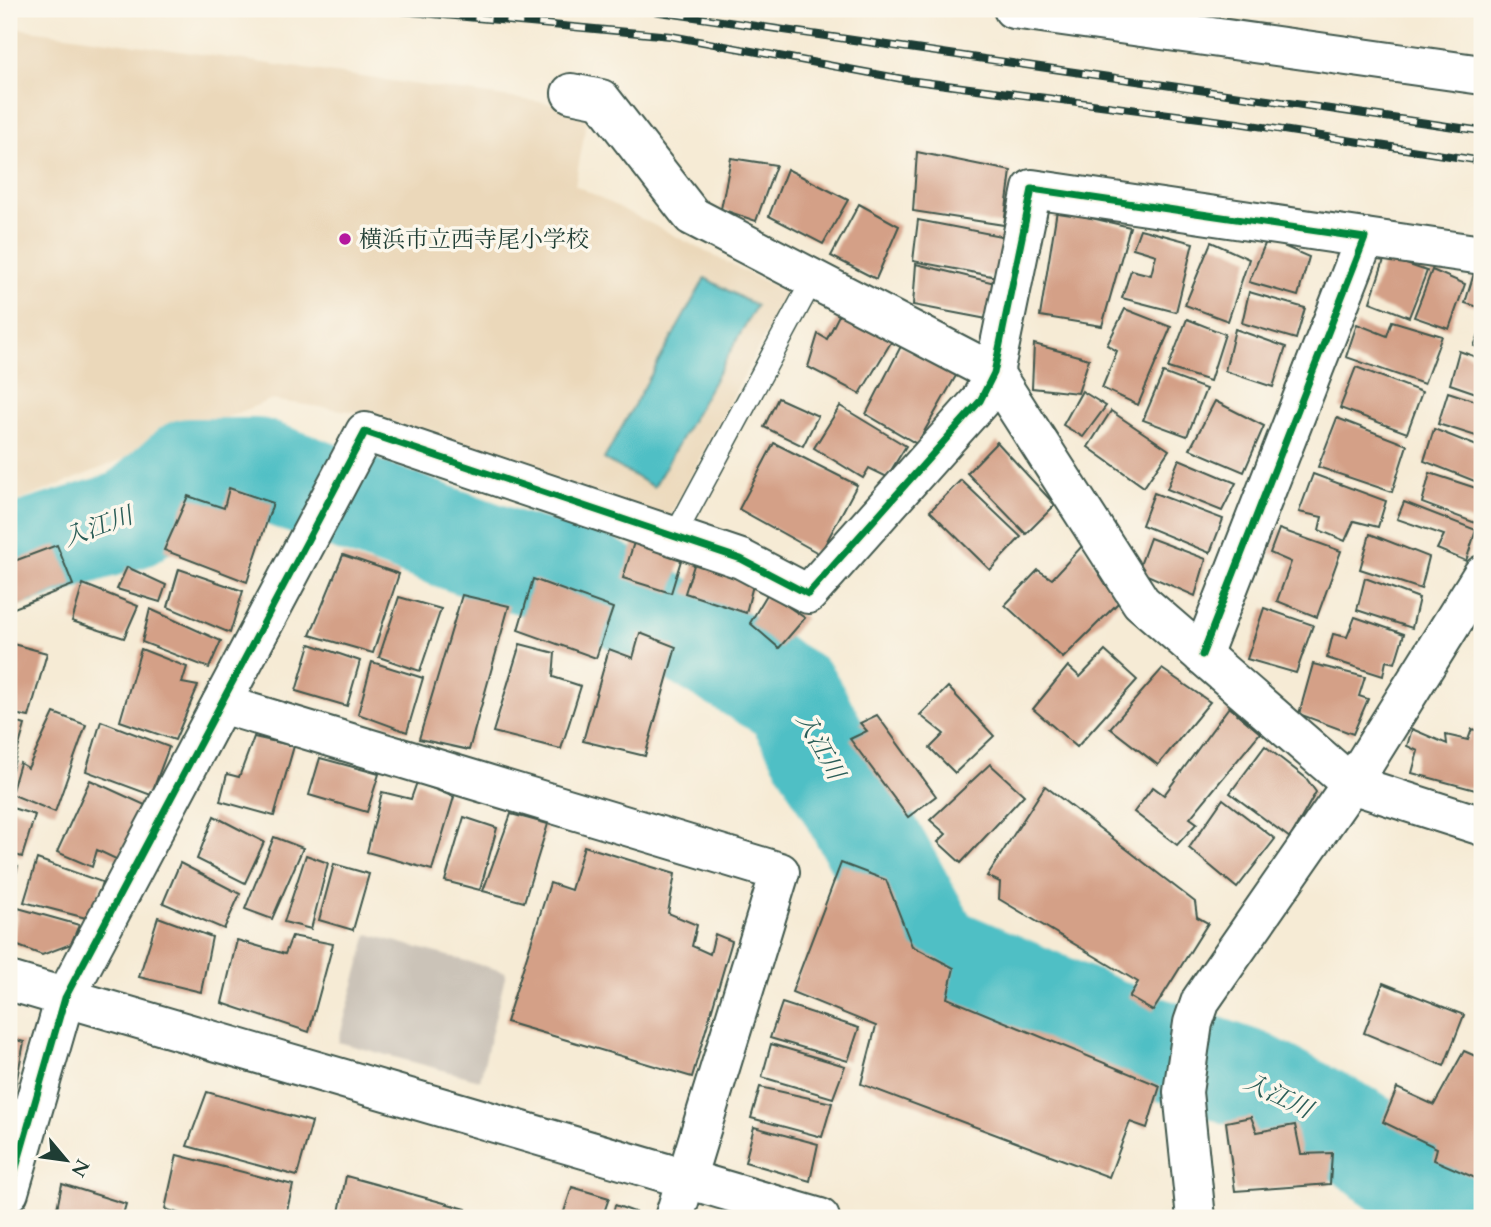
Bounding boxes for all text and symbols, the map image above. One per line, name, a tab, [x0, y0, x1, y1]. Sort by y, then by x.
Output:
place label: 横浜市立西寺尾小学校	[359, 224, 589, 255]
marker: 横浜市立西寺尾小学校	[337, 231, 353, 247]
water label: 入江川	[59, 498, 140, 555]
water label: 入江川	[788, 707, 853, 788]
water label: 入江川	[1238, 1065, 1320, 1128]
north arrow	[32, 1126, 102, 1196]
text: N	[64, 1154, 95, 1182]

